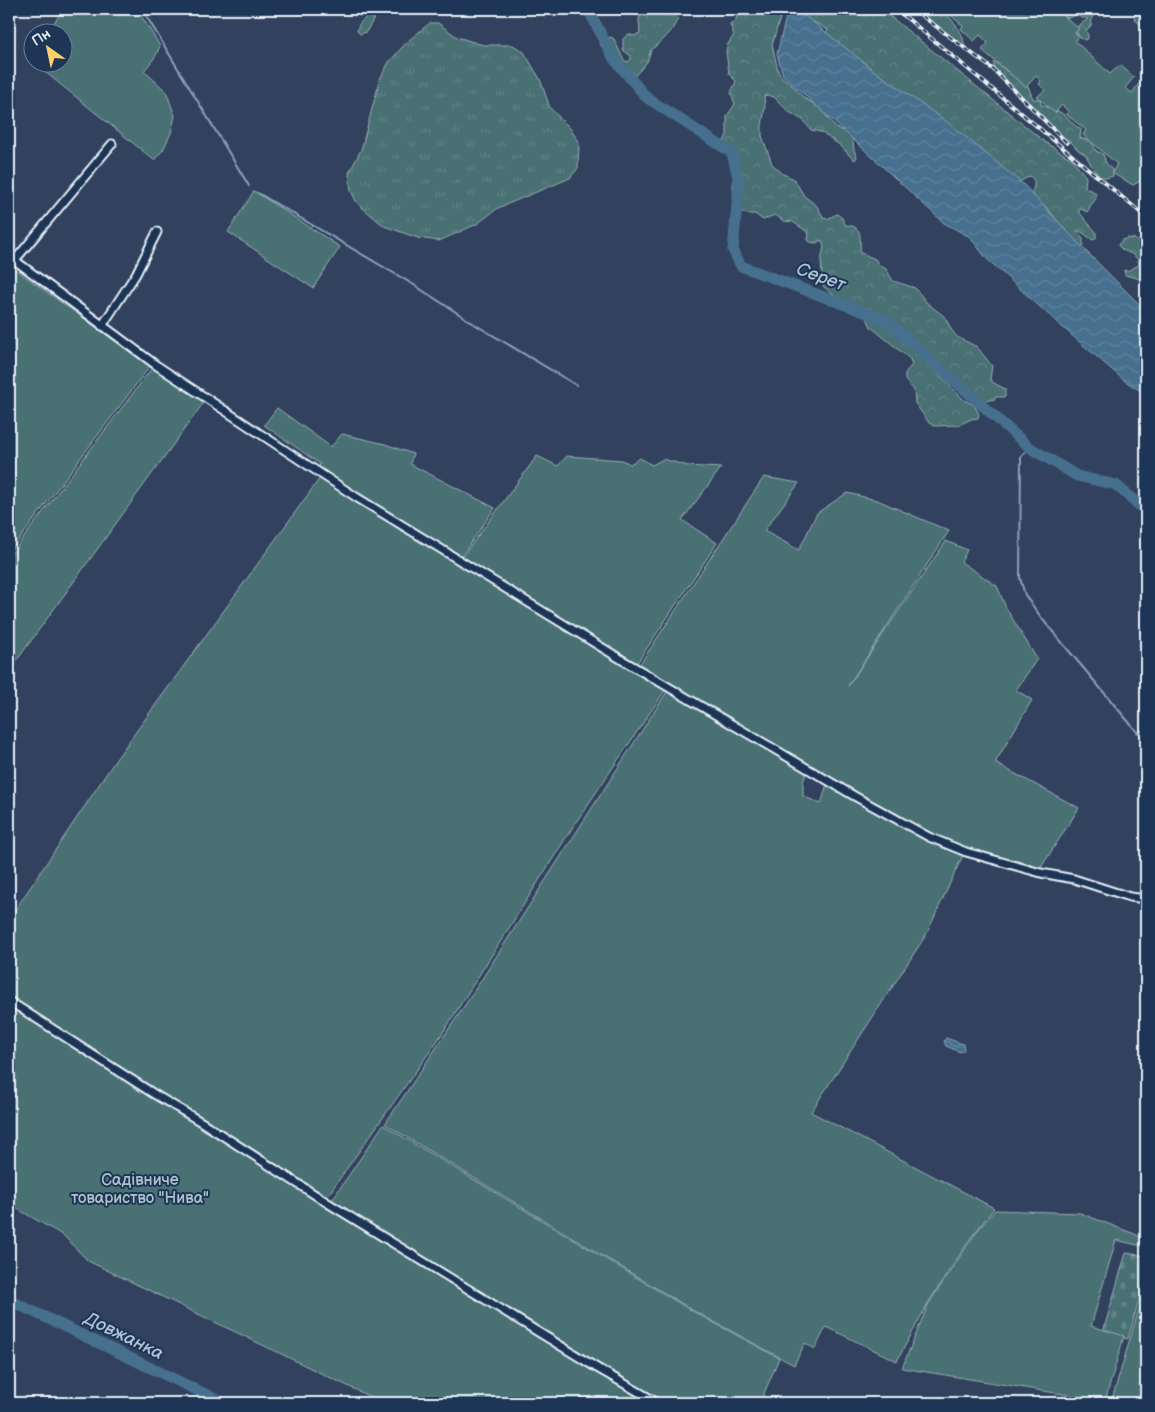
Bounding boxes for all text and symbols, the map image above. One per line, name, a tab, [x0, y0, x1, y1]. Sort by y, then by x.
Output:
north arrow	[22, 22, 72, 72]
text: Пн	[29, 25, 54, 50]
water label: Серет	[794, 258, 850, 296]
park label: Садівниче товариство "Нива"	[71, 1171, 209, 1208]
water label: Довжанка	[80, 1307, 167, 1364]

